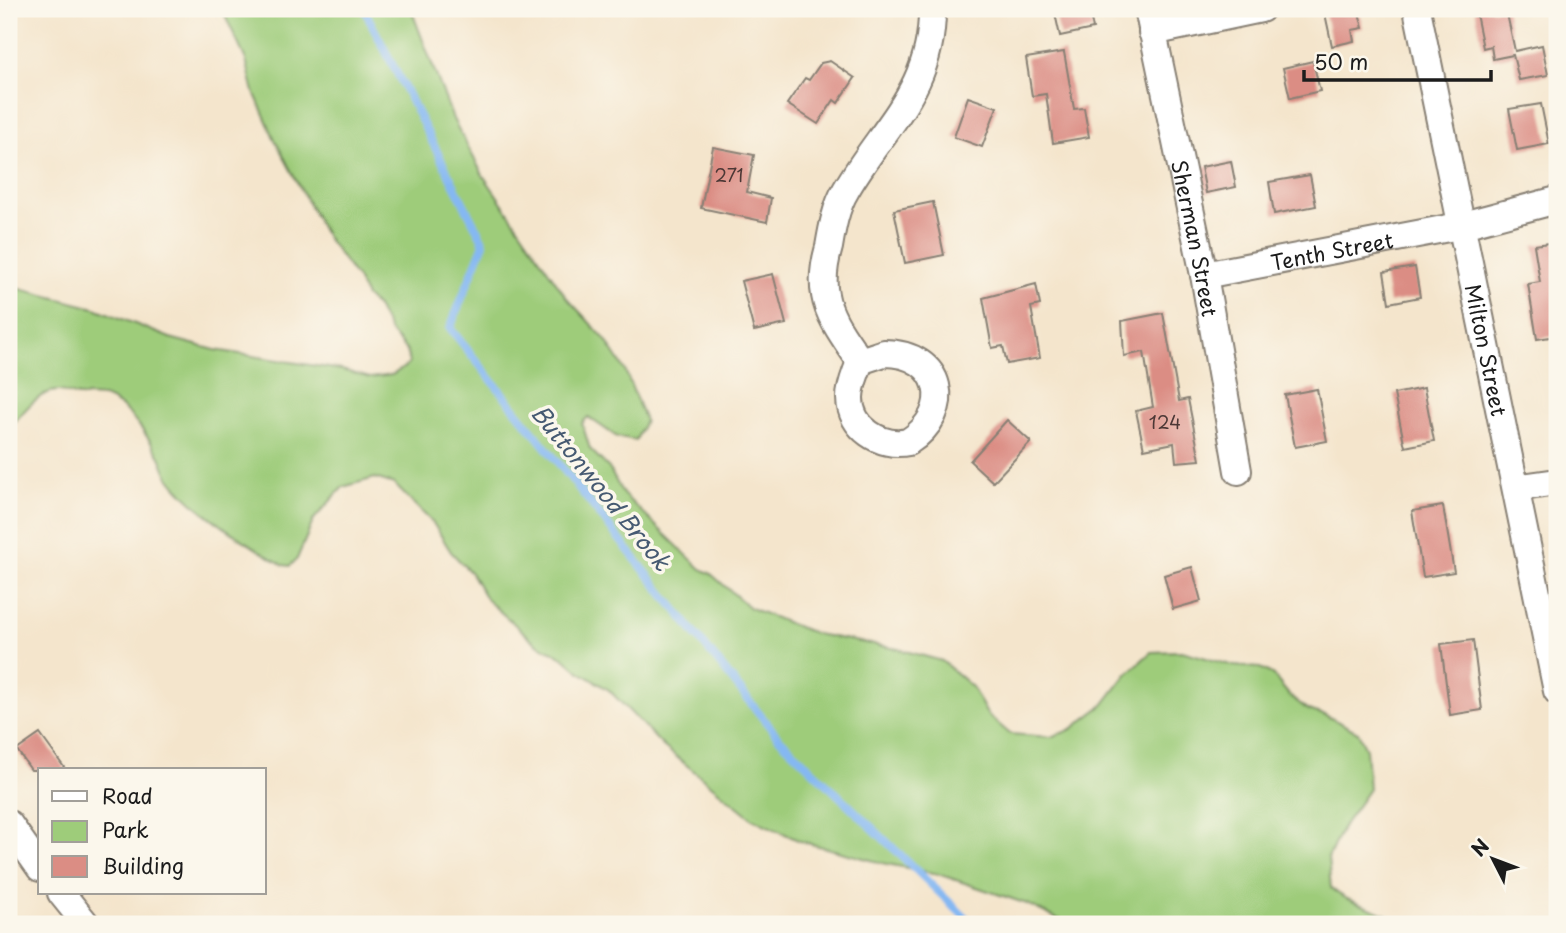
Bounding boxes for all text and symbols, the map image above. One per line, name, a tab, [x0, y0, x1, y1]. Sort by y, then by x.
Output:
scale bar	[1304, 38, 1491, 82]
text: 50 m	[1314, 45, 1368, 77]
street label: Sherman Street	[1164, 157, 1227, 319]
house number: 271	[714, 161, 744, 188]
street label: Tenth Street	[1268, 223, 1396, 278]
street label: Milton Street	[1458, 281, 1516, 419]
water label: Buttonwood Brook	[524, 396, 680, 578]
house number: 124	[1149, 408, 1181, 435]
legend	[38, 768, 266, 894]
text: Road	[102, 779, 153, 811]
text: Park	[102, 813, 149, 845]
north arrow	[1458, 824, 1528, 894]
text: N	[1464, 832, 1495, 862]
text: Building	[102, 849, 184, 881]

